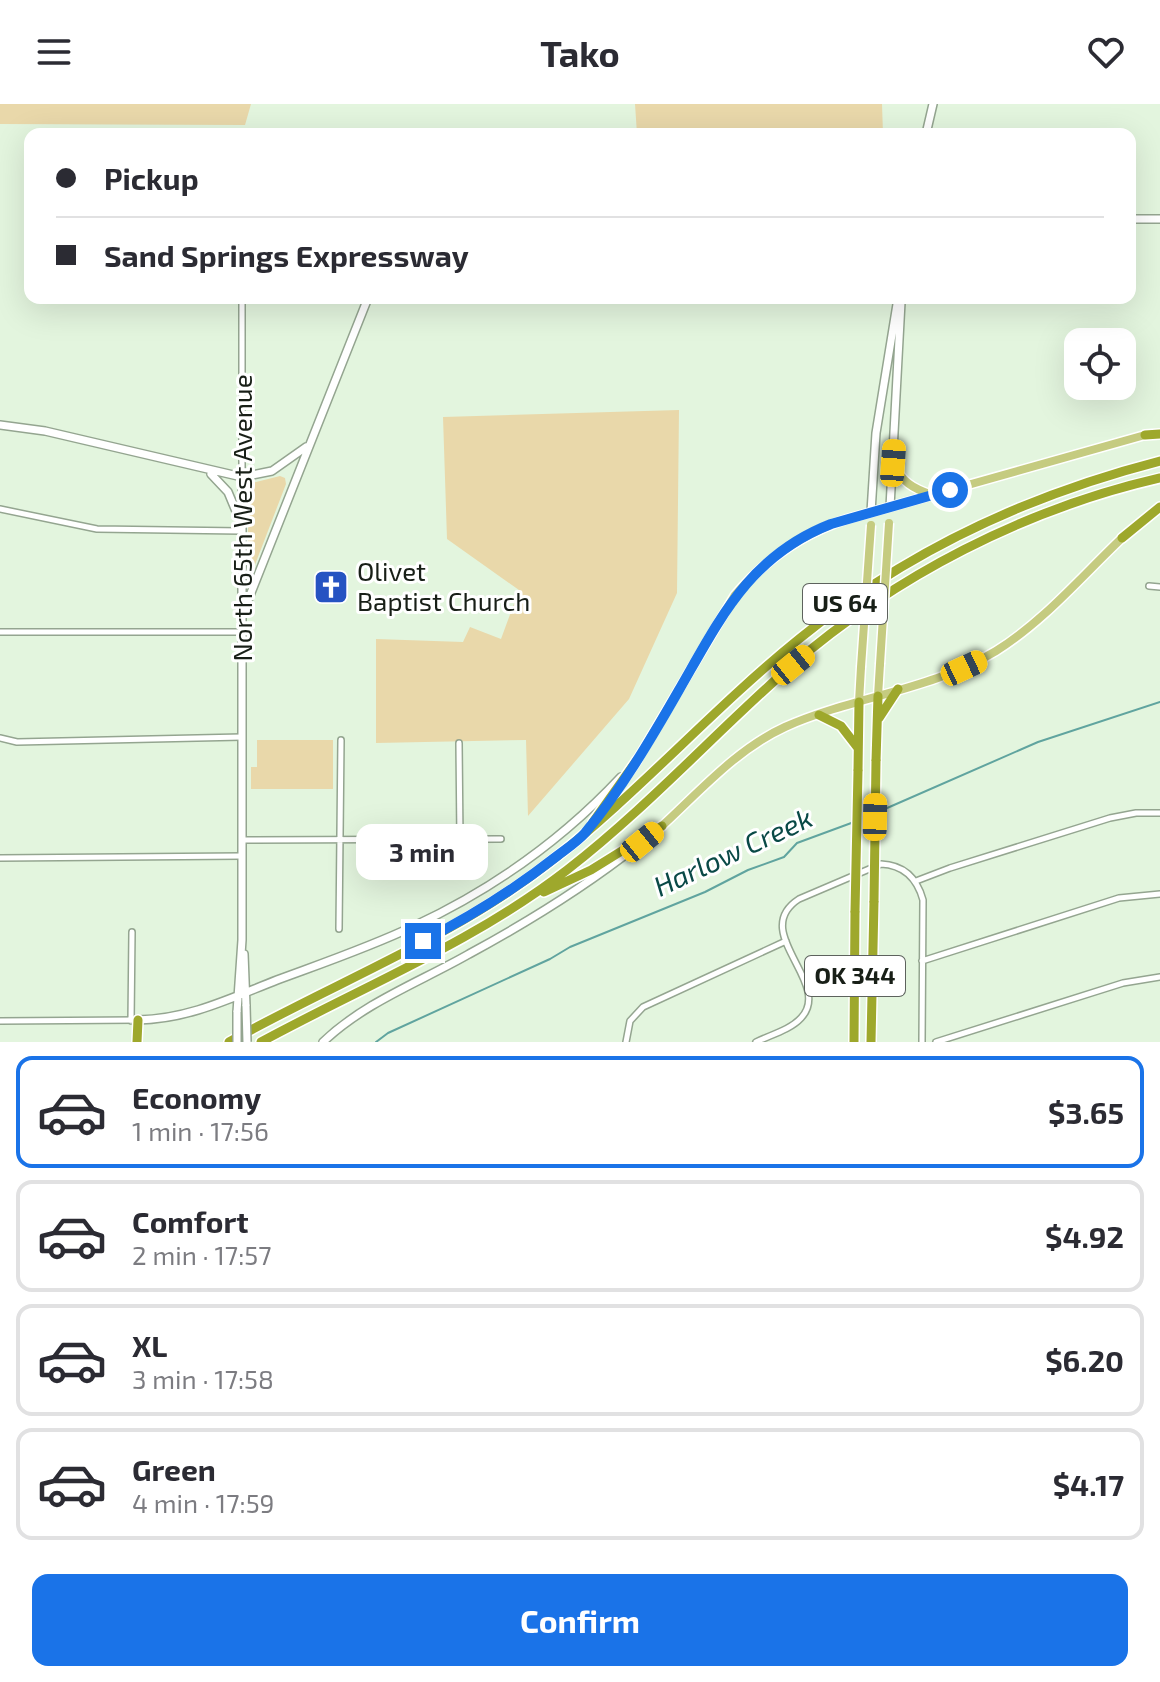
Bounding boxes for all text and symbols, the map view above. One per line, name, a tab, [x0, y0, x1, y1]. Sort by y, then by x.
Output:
icon: menu	[32, 30, 76, 74]
icon: heart	[1084, 30, 1128, 74]
text: Tako	[540, 31, 620, 74]
text: Pickup	[104, 160, 199, 196]
text: Sand Springs Expressway	[104, 237, 469, 273]
map controls	[1064, 328, 1136, 400]
button: locate	[1064, 328, 1136, 400]
street label: North 65th West Avenue	[226, 374, 257, 662]
car	[879, 438, 907, 488]
route start	[932, 472, 968, 508]
place label: Olivet Baptist Church	[357, 555, 530, 616]
church icon: Olivet Baptist Church	[312, 568, 350, 606]
road number: US 64	[803, 584, 887, 624]
car	[767, 641, 819, 689]
car	[937, 647, 991, 689]
car	[863, 793, 887, 841]
water label: Harlow Creek	[648, 800, 817, 903]
car	[616, 818, 668, 866]
callout: 3 min	[357, 825, 489, 881]
text: 3 min	[389, 836, 455, 867]
route end	[405, 923, 441, 959]
road number: OK 344	[805, 956, 905, 996]
icon: car	[36, 1076, 108, 1148]
text: Economy	[132, 1079, 261, 1115]
text: $3.65	[1048, 1094, 1124, 1130]
text: 1 min · 17:56	[132, 1115, 269, 1146]
icon: car	[36, 1200, 108, 1272]
text: Comfort	[132, 1203, 249, 1239]
text: $4.92	[1045, 1218, 1124, 1254]
text: 2 min · 17:57	[132, 1239, 272, 1270]
icon: car	[36, 1324, 108, 1396]
text: XL	[132, 1327, 167, 1363]
text: $6.20	[1045, 1342, 1124, 1378]
text: 3 min · 17:58	[132, 1363, 274, 1394]
icon: car	[36, 1448, 108, 1520]
text: Green	[132, 1451, 216, 1487]
text: $4.17	[1053, 1466, 1124, 1502]
text: 4 min · 17:59	[132, 1487, 274, 1518]
button: Confirm	[32, 1574, 1128, 1666]

